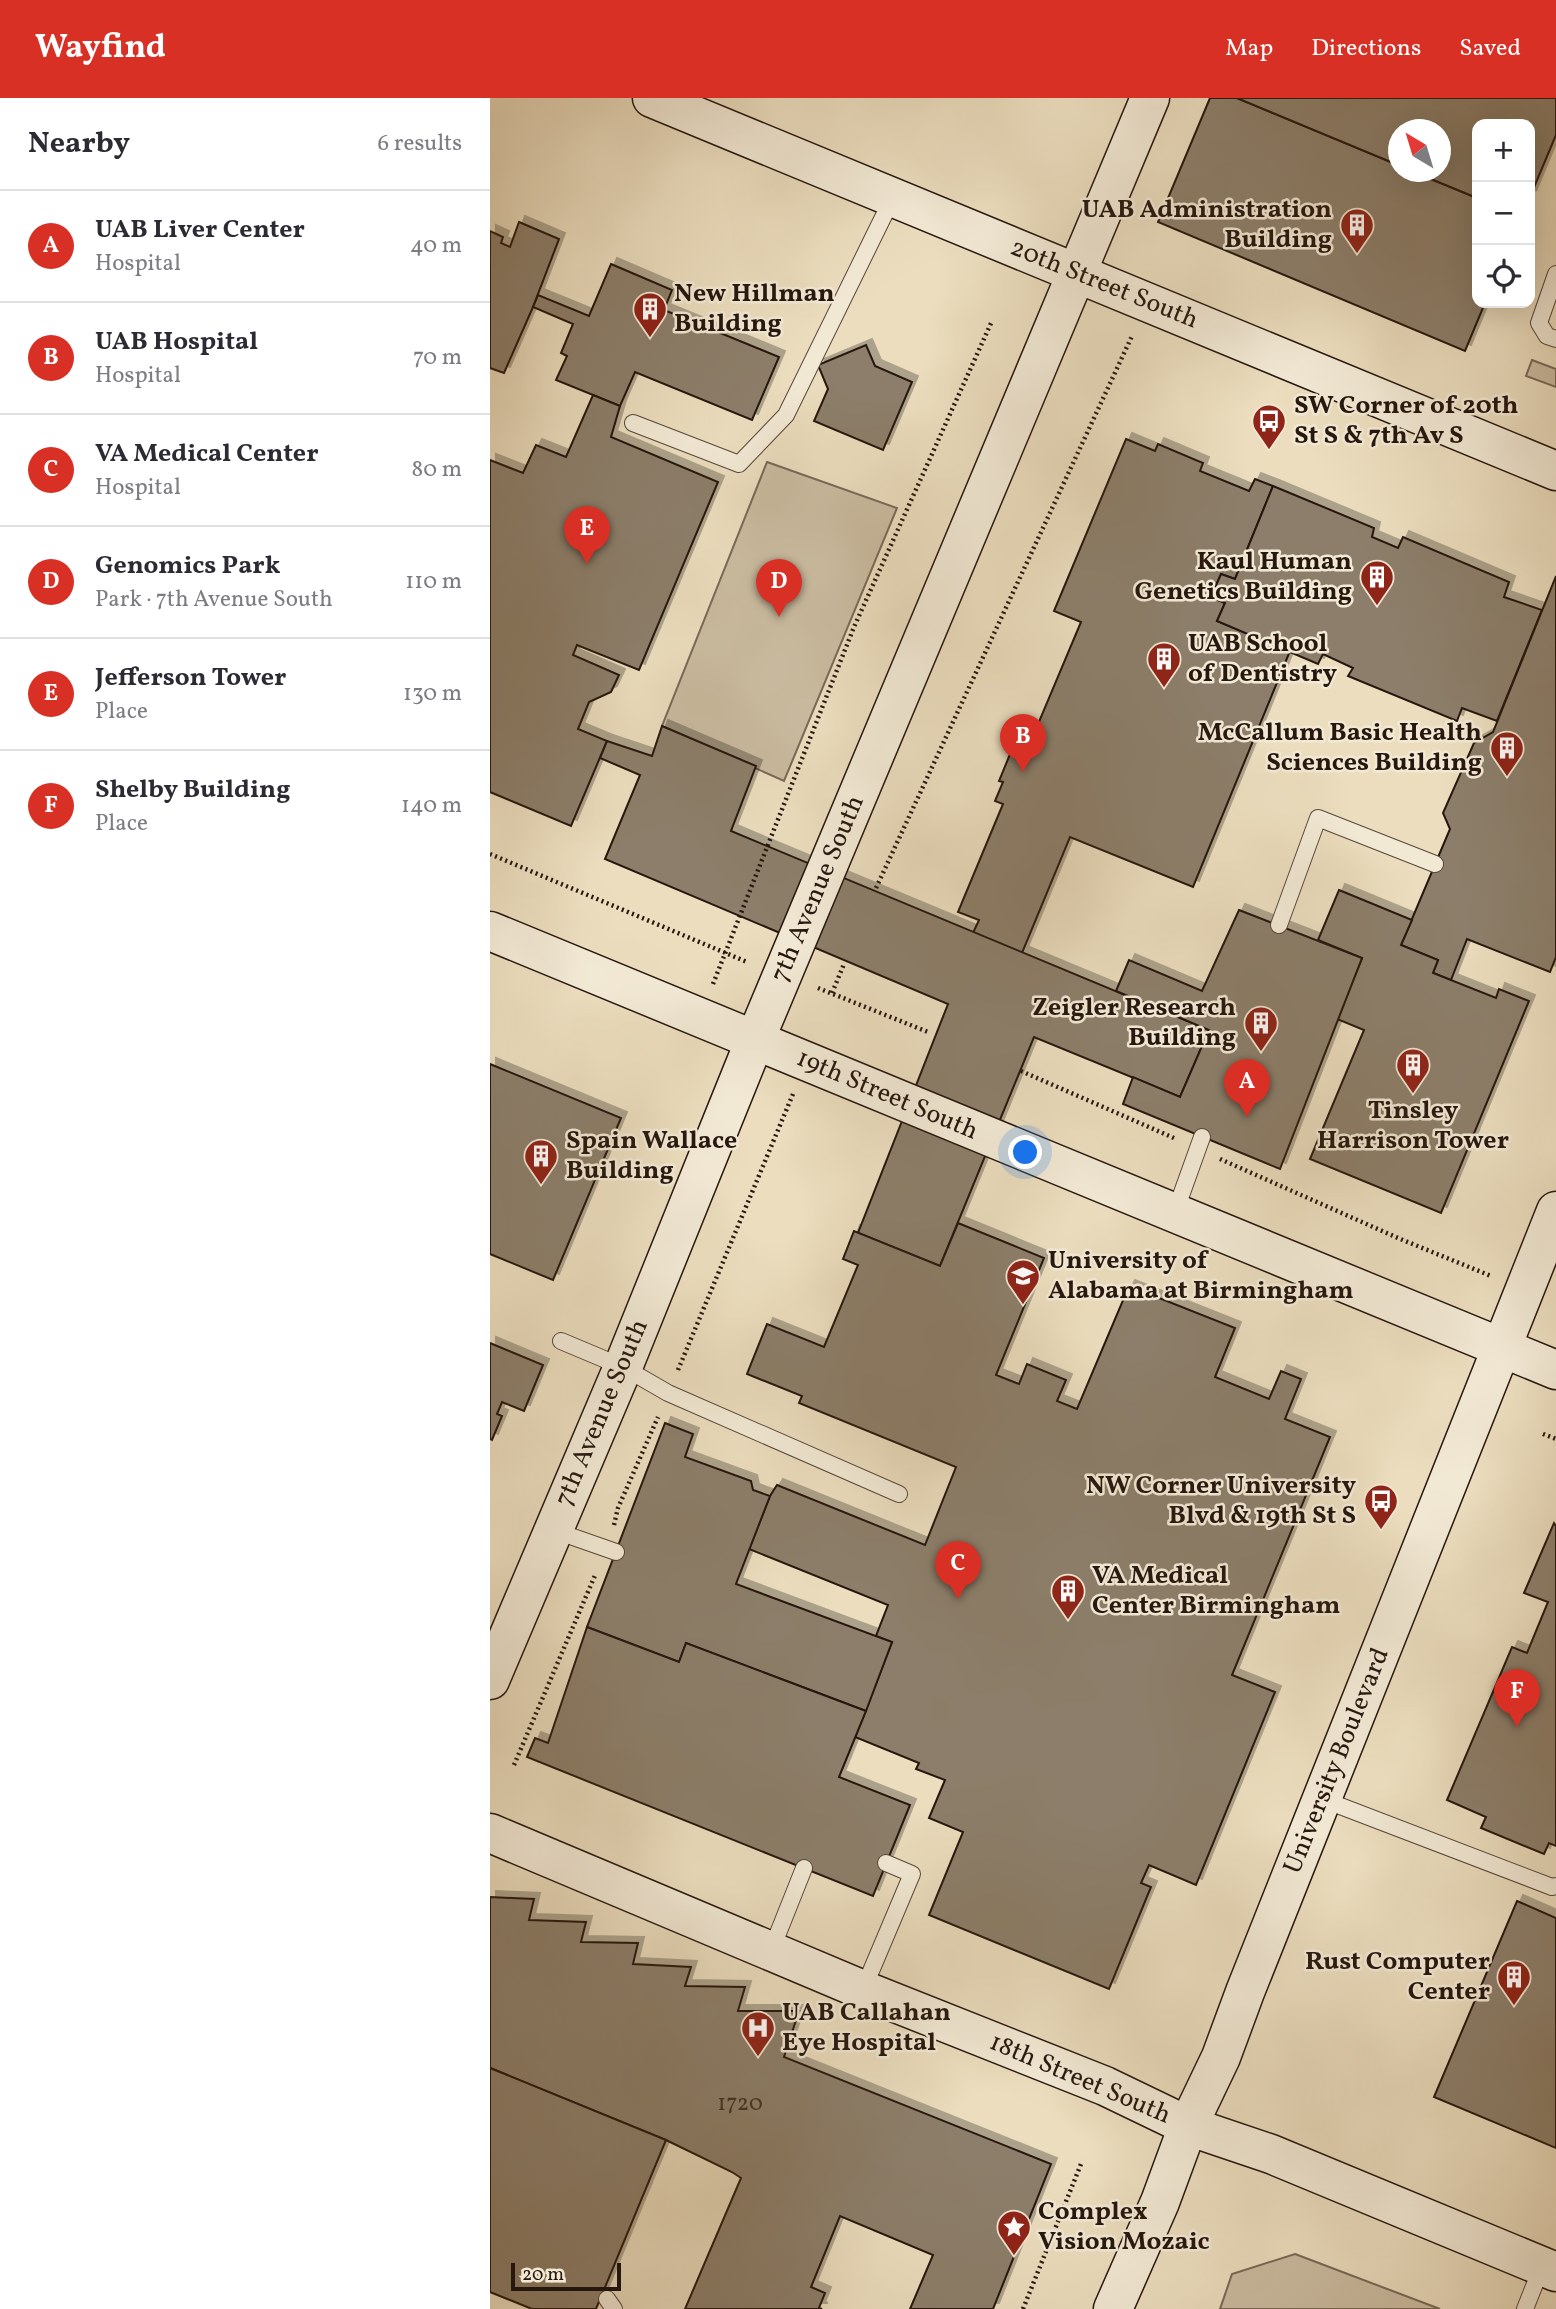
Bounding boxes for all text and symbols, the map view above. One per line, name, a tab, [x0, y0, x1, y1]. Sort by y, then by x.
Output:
text: Wayfind	[35, 26, 166, 72]
text: Map	[1225, 32, 1273, 66]
text: Directions	[1311, 32, 1421, 66]
text: Saved	[1459, 32, 1521, 66]
north arrow	[1388, 119, 1451, 182]
map controls	[1472, 119, 1535, 308]
button: +	[1472, 119, 1535, 182]
text: Nearby	[28, 123, 130, 165]
text: 6 results	[378, 128, 462, 160]
button: −	[1472, 182, 1535, 245]
place label: UAB Administration Building	[1082, 192, 1332, 258]
building icon: UAB Administration Building	[1338, 206, 1376, 255]
text: UAB Liver Center	[95, 212, 305, 248]
text: A	[43, 230, 59, 262]
text: 40 m	[410, 230, 462, 262]
street label: 20th Street South	[1005, 230, 1203, 338]
button: locate	[1472, 245, 1535, 308]
text: Hospital	[95, 248, 181, 280]
place label: New Hillman Building	[674, 276, 835, 342]
building icon: New Hillman Building	[631, 290, 669, 339]
text: UAB Hospital	[95, 324, 258, 360]
text: B	[43, 342, 59, 374]
text: 70 m	[413, 342, 462, 374]
text: Hospital	[95, 360, 181, 392]
place label: SW Corner of 20th St S & 7th Av S	[1294, 388, 1519, 454]
bus stop icon: SW Corner of 20th St S & 7th Av S	[1250, 402, 1288, 451]
text: VA Medical Center	[95, 436, 319, 472]
text: C	[44, 454, 58, 486]
text: 80 m	[412, 454, 462, 486]
text: Hospital	[95, 472, 181, 504]
pin: E	[564, 506, 610, 564]
place label: Kaul Human Genetics Building	[1135, 544, 1352, 610]
text: Genomics Park	[95, 548, 280, 584]
building icon: Kaul Human Genetics Building	[1358, 558, 1396, 607]
pin: D	[756, 559, 802, 617]
text: D	[43, 566, 59, 598]
text: 110 m	[405, 566, 462, 598]
text: Park · 7th Avenue South	[95, 584, 333, 616]
place label: UAB School of Dentistry	[1188, 626, 1337, 692]
building icon: UAB School of Dentistry	[1145, 640, 1183, 689]
text: Jefferson Tower	[95, 660, 286, 696]
text: E	[44, 678, 58, 710]
text: 130 m	[403, 678, 462, 710]
text: Place	[95, 696, 148, 728]
pin: B	[1000, 714, 1046, 772]
place label: McCallum Basic Health Sciences Building	[1198, 715, 1482, 781]
building icon: McCallum Basic Health Sciences Building	[1488, 729, 1526, 778]
text: Shelby Building	[95, 772, 291, 808]
text: F	[44, 790, 58, 822]
text: 140 m	[401, 790, 462, 822]
street label: 7th Avenue South	[762, 790, 874, 988]
text: Place	[95, 808, 148, 840]
place label: Zeigler Research Building	[1032, 990, 1236, 1056]
building icon: Zeigler Research Building	[1242, 1004, 1280, 1053]
street label: 19th Street South	[791, 1040, 983, 1150]
building icon: Tinsley Harrison Tower	[1394, 1046, 1432, 1095]
pin: A	[1224, 1059, 1270, 1117]
place label: Tinsley Harrison Tower	[1317, 1093, 1509, 1159]
place label: Spain Wallace Building	[566, 1123, 737, 1189]
your location	[1008, 1135, 1042, 1169]
building icon: Spain Wallace Building	[522, 1137, 560, 1186]
place label: University of Alabama at Birmingham	[1048, 1243, 1354, 1309]
school or university icon: University of Alabama at Birmingham	[1004, 1257, 1042, 1306]
street label: 7th Avenue South	[546, 1314, 658, 1512]
place label: NW Corner University Blvd & 19th St S	[1086, 1468, 1356, 1534]
bus stop icon: NW Corner University Blvd & 19th St S	[1362, 1482, 1400, 1531]
pin: C	[935, 1541, 981, 1599]
place label: VA Medical Center Birmingham	[1092, 1558, 1340, 1624]
building icon: VA Medical Center Birmingham	[1049, 1572, 1087, 1621]
street label: University Boulevard	[1275, 1643, 1399, 1879]
pin: F	[1494, 1669, 1540, 1727]
place label: Rust Computer Center	[1305, 1944, 1490, 2010]
building icon: Rust Computer Center	[1495, 1958, 1533, 2007]
place label: UAB Callahan Eye Hospital	[782, 1995, 951, 2061]
hospital icon: UAB Callahan Eye Hospital	[739, 2009, 777, 2058]
street label: 18th Street South	[984, 2025, 1176, 2133]
house number: 1720	[717, 2088, 763, 2120]
place label: Complex Vision Mozaic	[1038, 2194, 1210, 2260]
place icon: Complex Vision Mozaic	[995, 2208, 1033, 2257]
scale bar	[511, 2260, 621, 2292]
text: 20 m	[522, 2262, 564, 2288]

